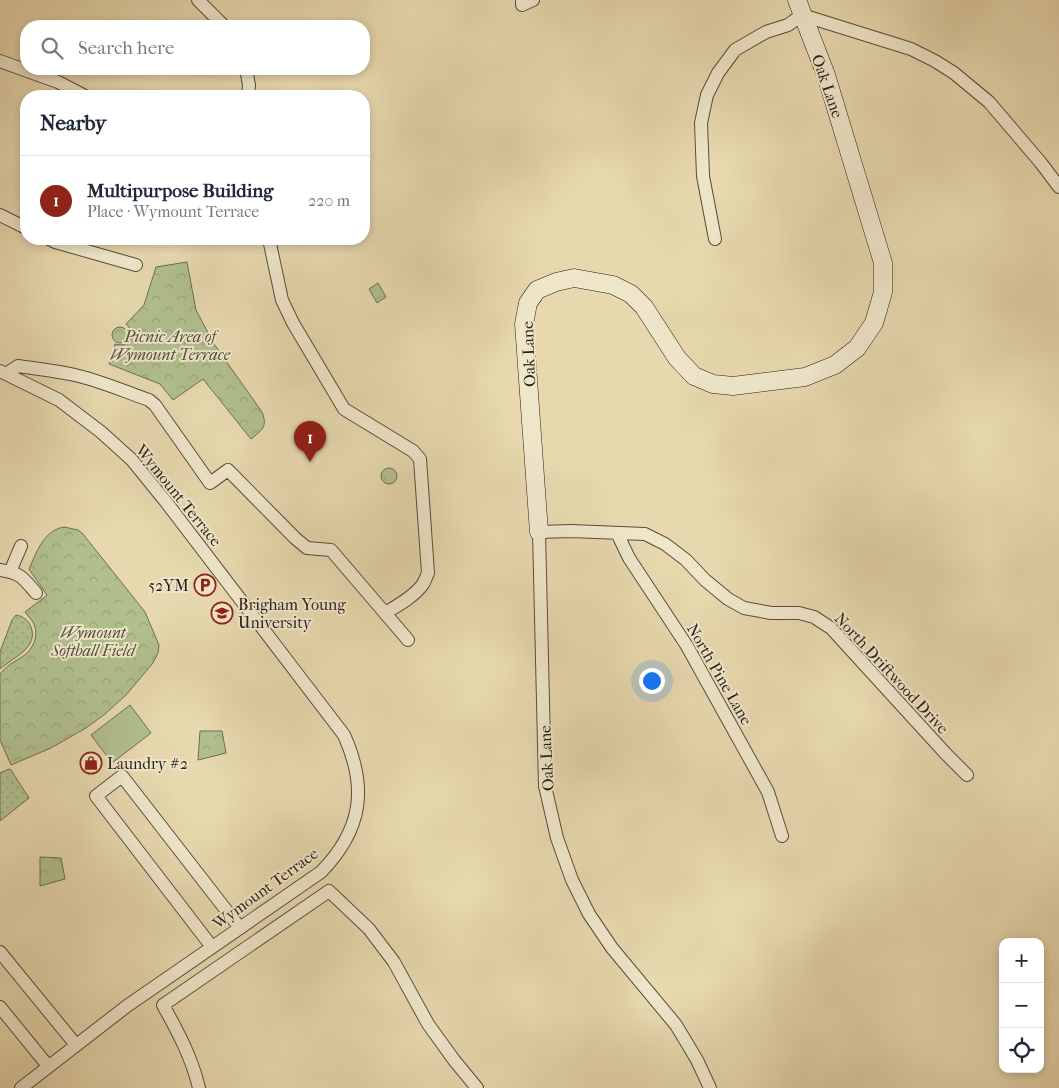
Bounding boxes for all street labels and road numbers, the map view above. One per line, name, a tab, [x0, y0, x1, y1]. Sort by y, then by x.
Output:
street label: Oak Lane	[808, 52, 847, 121]
street label: Oak Lane	[518, 321, 539, 387]
street label: Wymount Terrace	[131, 440, 226, 550]
street label: North Driftwood Drive	[831, 609, 953, 738]
street label: North Pine Lane	[683, 620, 756, 728]
street label: Oak Lane	[535, 724, 558, 791]
street label: Wymount Terrace	[208, 844, 322, 934]

